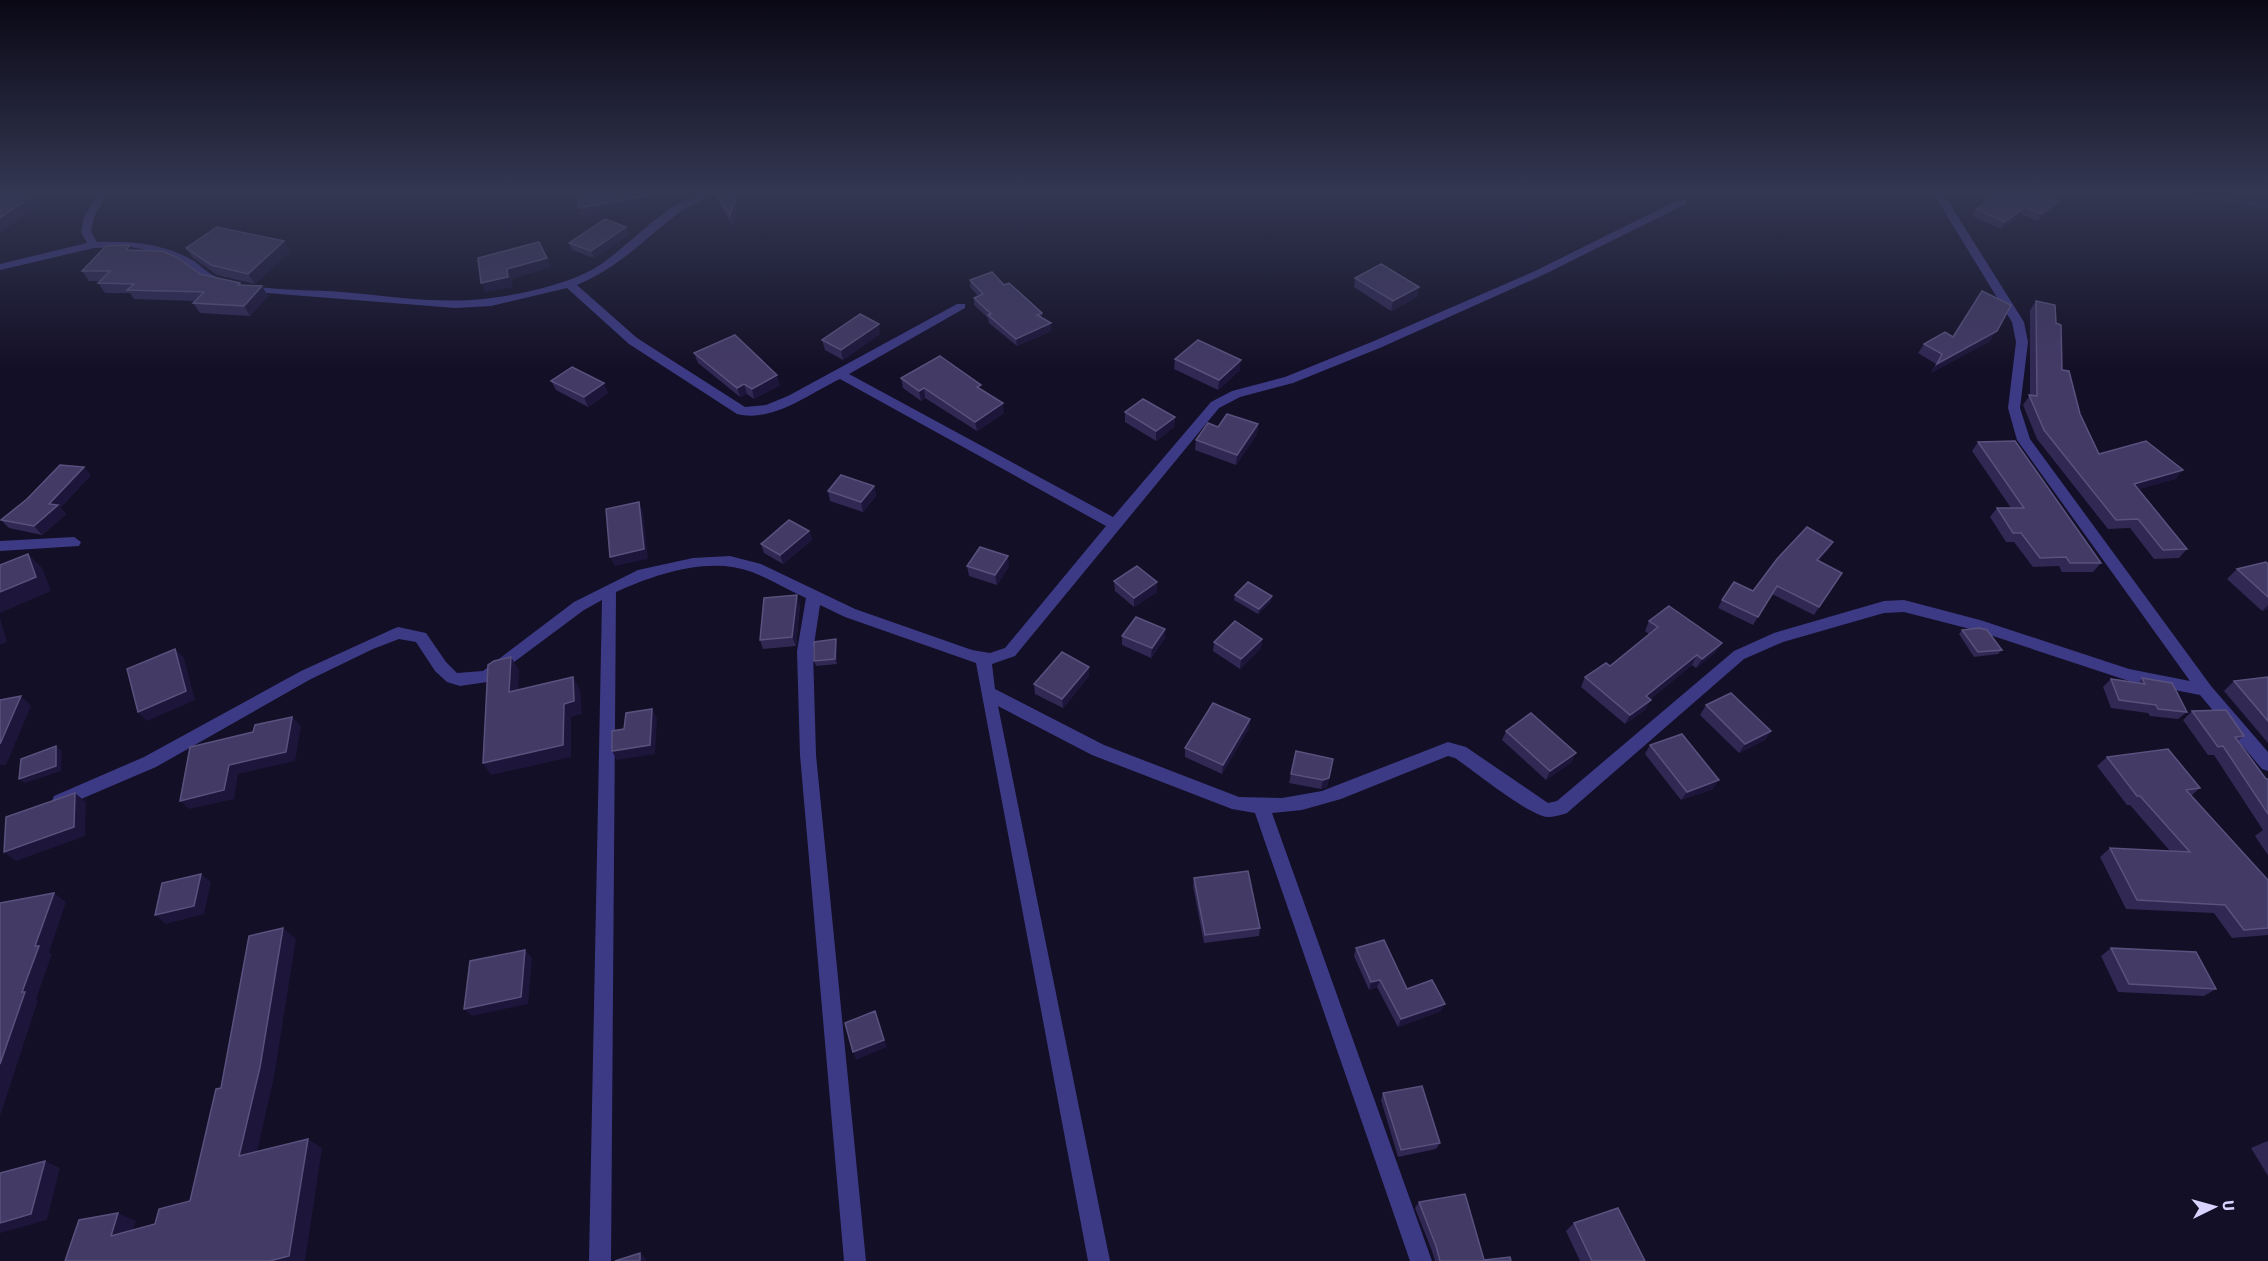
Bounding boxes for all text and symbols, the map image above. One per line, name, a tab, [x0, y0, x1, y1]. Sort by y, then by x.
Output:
north arrow	[2184, 1177, 2244, 1237]
text: U	[2218, 1200, 2238, 1212]

